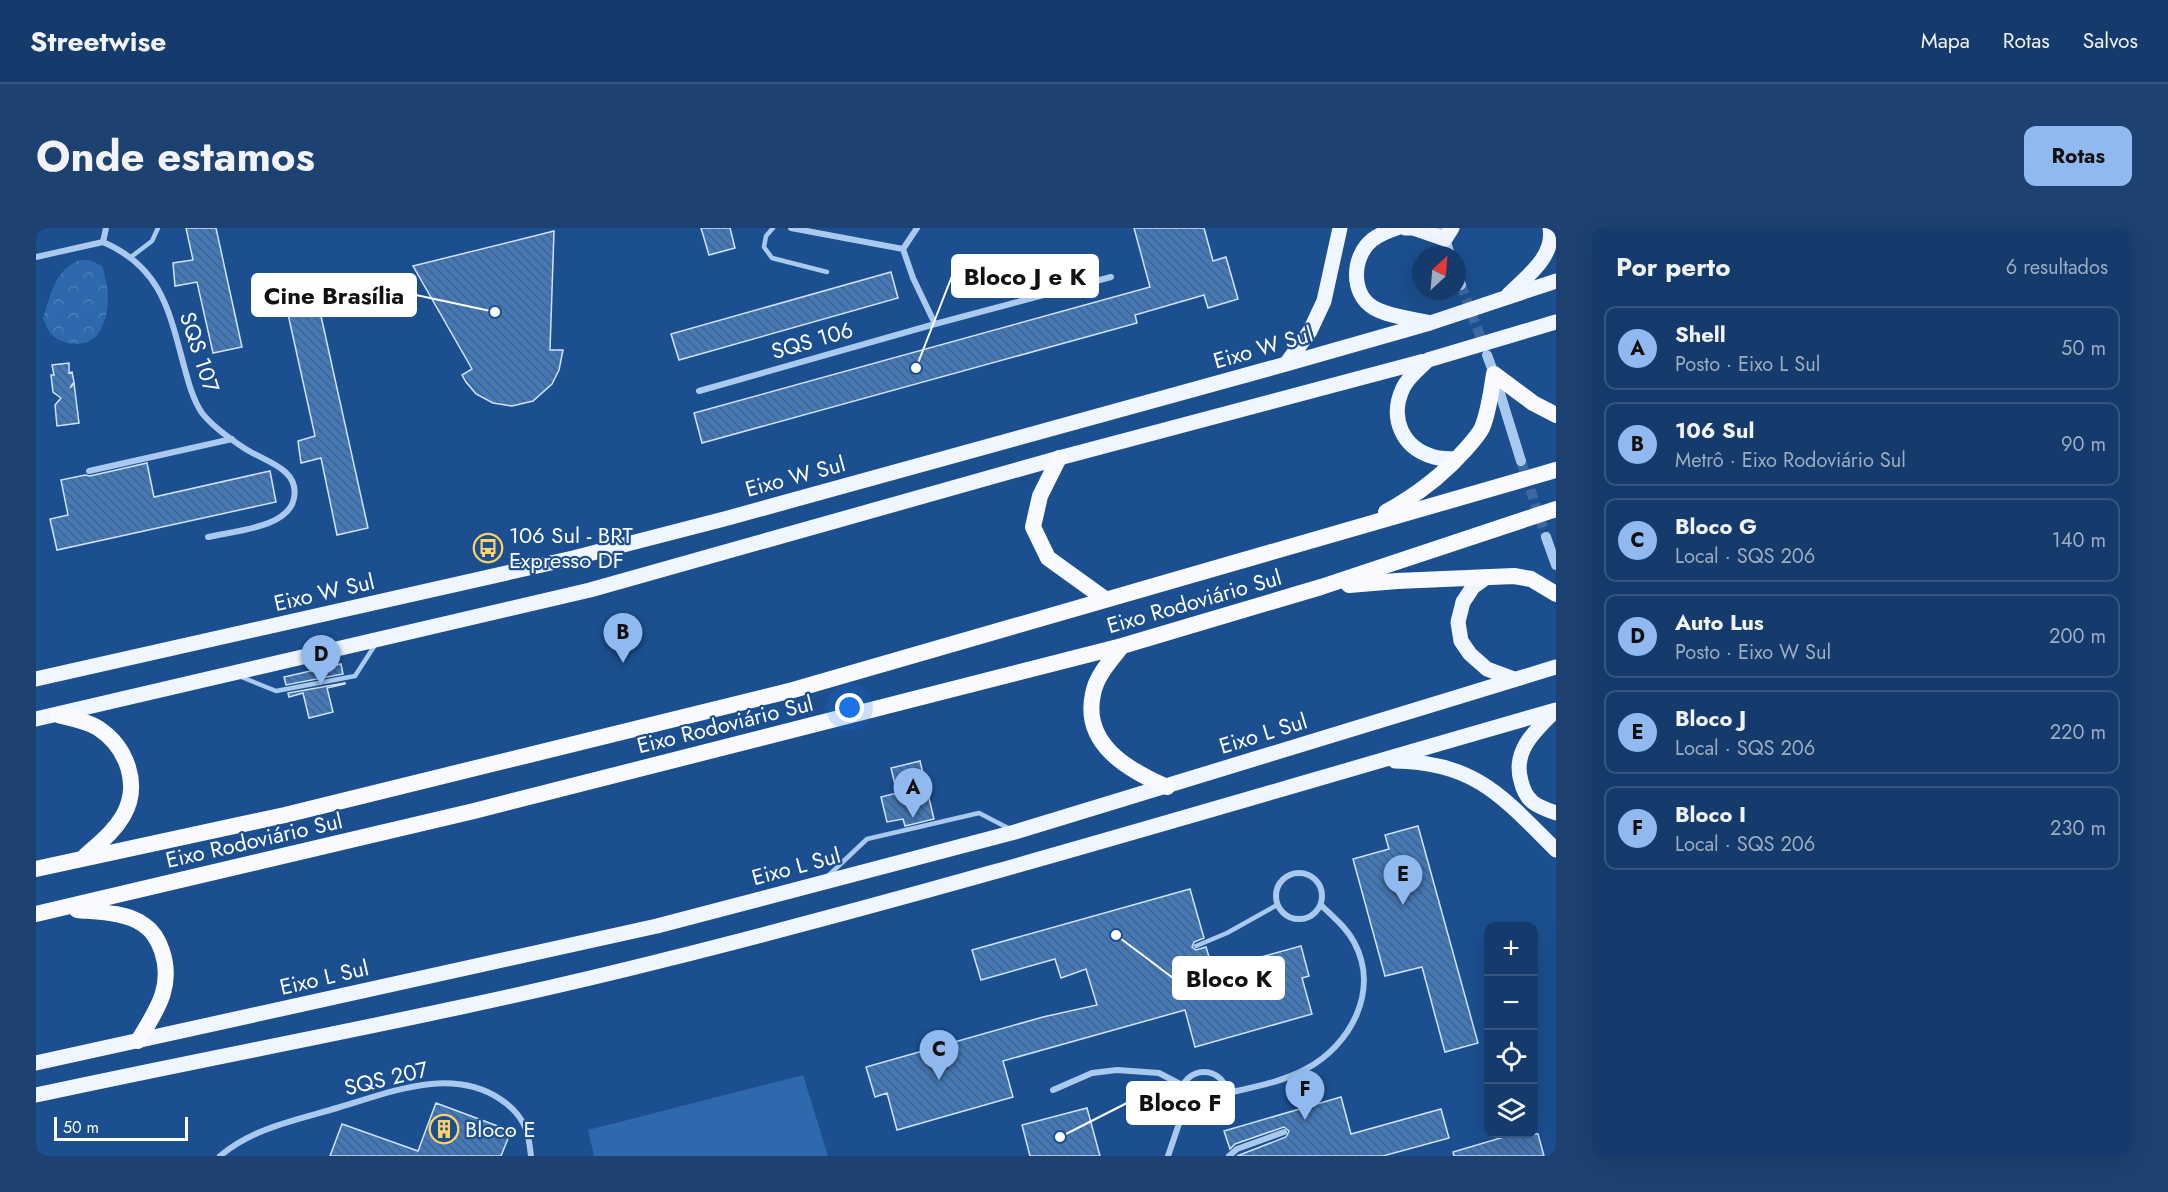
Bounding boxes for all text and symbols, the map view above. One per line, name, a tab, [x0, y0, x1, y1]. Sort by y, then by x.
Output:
text: Streetwise	[30, 21, 166, 62]
text: Mapa	[1921, 26, 1970, 56]
text: Rotas	[2003, 26, 2050, 56]
text: Salvos	[2083, 26, 2138, 56]
text: Onde estamos	[36, 126, 315, 187]
button: Rotas	[2024, 126, 2132, 186]
north arrow	[1412, 246, 1466, 300]
text: Por perto	[1616, 248, 1730, 286]
text: 6 resultados	[2006, 253, 2108, 282]
callout: Bloco J e K	[952, 255, 1098, 297]
text: Bloco J e K	[964, 259, 1087, 294]
callout: Cine Brasília	[252, 274, 416, 316]
text: Cine Brasília	[264, 278, 404, 313]
street label: SQS 107	[172, 308, 228, 397]
street label: SQS 106	[767, 313, 857, 367]
street label: Eixo W Sul	[1209, 318, 1317, 376]
text: Shell	[1675, 318, 1726, 350]
text: A	[1630, 334, 1645, 363]
text: 50 m	[2061, 334, 2106, 363]
text: Posto · Eixo L Sul	[1675, 350, 1820, 379]
text: 106 Sul	[1675, 414, 1754, 446]
text: B	[1631, 430, 1644, 459]
text: 90 m	[2061, 430, 2106, 459]
text: Metrô · Eixo Rodoviário Sul	[1675, 446, 1906, 475]
street label: Eixo W Sul	[741, 447, 849, 505]
text: Bloco G	[1675, 510, 1757, 542]
place label: 106 Sul - BRT Expresso DF	[509, 519, 633, 576]
text: C	[1630, 526, 1645, 555]
text: 140 m	[2052, 526, 2106, 555]
bus stop icon: 106 Sul - BRT Expresso DF	[472, 532, 504, 564]
text: Local · SQS 206	[1675, 542, 1815, 571]
street label: Eixo Rodoviário Sul	[1103, 561, 1285, 641]
street label: Eixo W Sul	[271, 565, 377, 619]
text: Auto Lus	[1675, 606, 1764, 638]
pin: B	[604, 614, 642, 663]
text: D	[1630, 622, 1645, 651]
text: 200 m	[2049, 622, 2106, 651]
pin: D	[302, 636, 340, 685]
text: Posto · Eixo W Sul	[1675, 638, 1831, 667]
street label: Eixo Rodoviário Sul	[634, 687, 816, 761]
your location	[835, 693, 864, 722]
text: Bloco J	[1675, 702, 1746, 734]
street label: Eixo L Sul	[1215, 704, 1311, 762]
text: E	[1631, 718, 1644, 747]
text: 220 m	[2050, 718, 2106, 747]
text: Local · SQS 206	[1675, 734, 1815, 763]
pin: A	[894, 768, 932, 818]
text: Bloco I	[1675, 798, 1746, 830]
street label: Eixo Rodoviário Sul	[162, 804, 346, 876]
text: F	[1632, 814, 1643, 843]
text: 230 m	[2050, 814, 2106, 843]
text: Local · SQS 206	[1675, 830, 1815, 859]
street label: Eixo L Sul	[748, 839, 844, 893]
pin: E	[1384, 856, 1422, 905]
map controls	[1484, 922, 1538, 1138]
button: +	[1484, 922, 1538, 976]
street label: Eixo L Sul	[276, 951, 372, 1003]
callout: Bloco K	[1173, 957, 1284, 999]
text: Bloco K	[1186, 961, 1273, 996]
button: −	[1484, 976, 1538, 1030]
pin: C	[920, 1030, 958, 1080]
button: locate	[1484, 1030, 1538, 1084]
street label: SQS 207	[341, 1053, 432, 1103]
pin: F	[1286, 1070, 1324, 1120]
callout: Bloco F	[1127, 1082, 1234, 1124]
button: layers	[1484, 1084, 1538, 1138]
text: Bloco F	[1138, 1085, 1222, 1120]
building icon: Bloco E	[428, 1113, 460, 1145]
place label: Bloco E	[465, 1113, 536, 1145]
scale bar	[54, 1114, 188, 1142]
text: 50 m	[63, 1116, 99, 1139]

